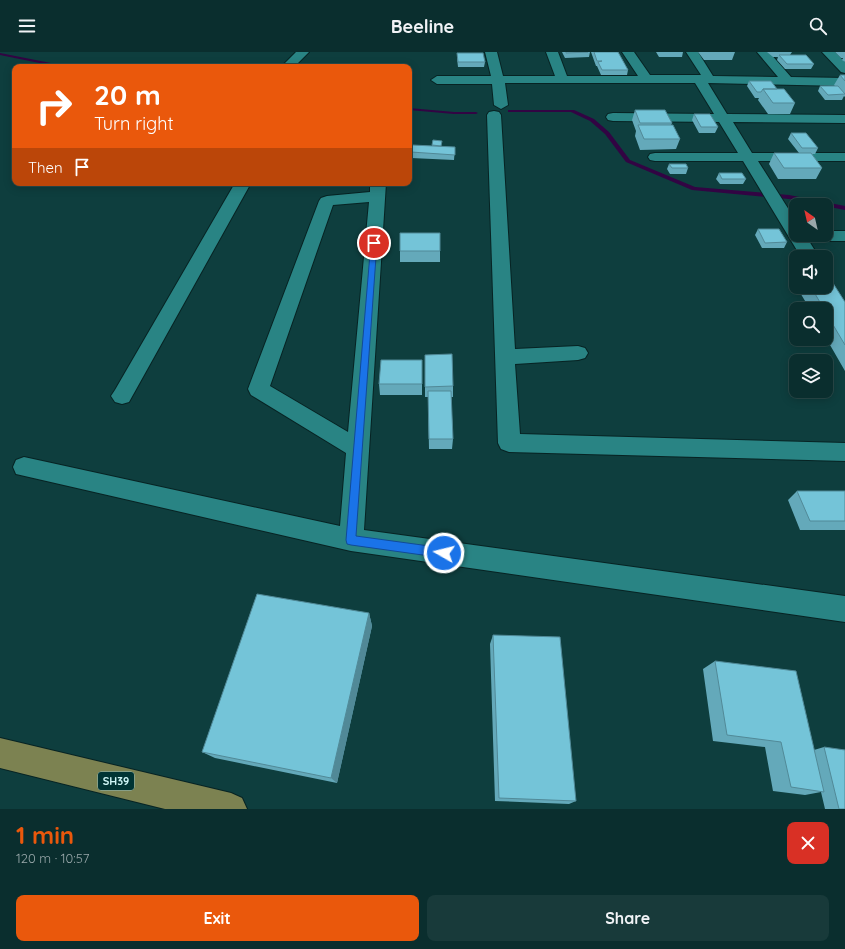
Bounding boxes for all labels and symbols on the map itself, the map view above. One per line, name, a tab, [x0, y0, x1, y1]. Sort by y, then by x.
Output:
north arrow	[789, 198, 833, 242]
pin	[357, 226, 391, 260]
position arrow	[423, 532, 465, 574]
road number: SH39	[98, 772, 134, 790]

